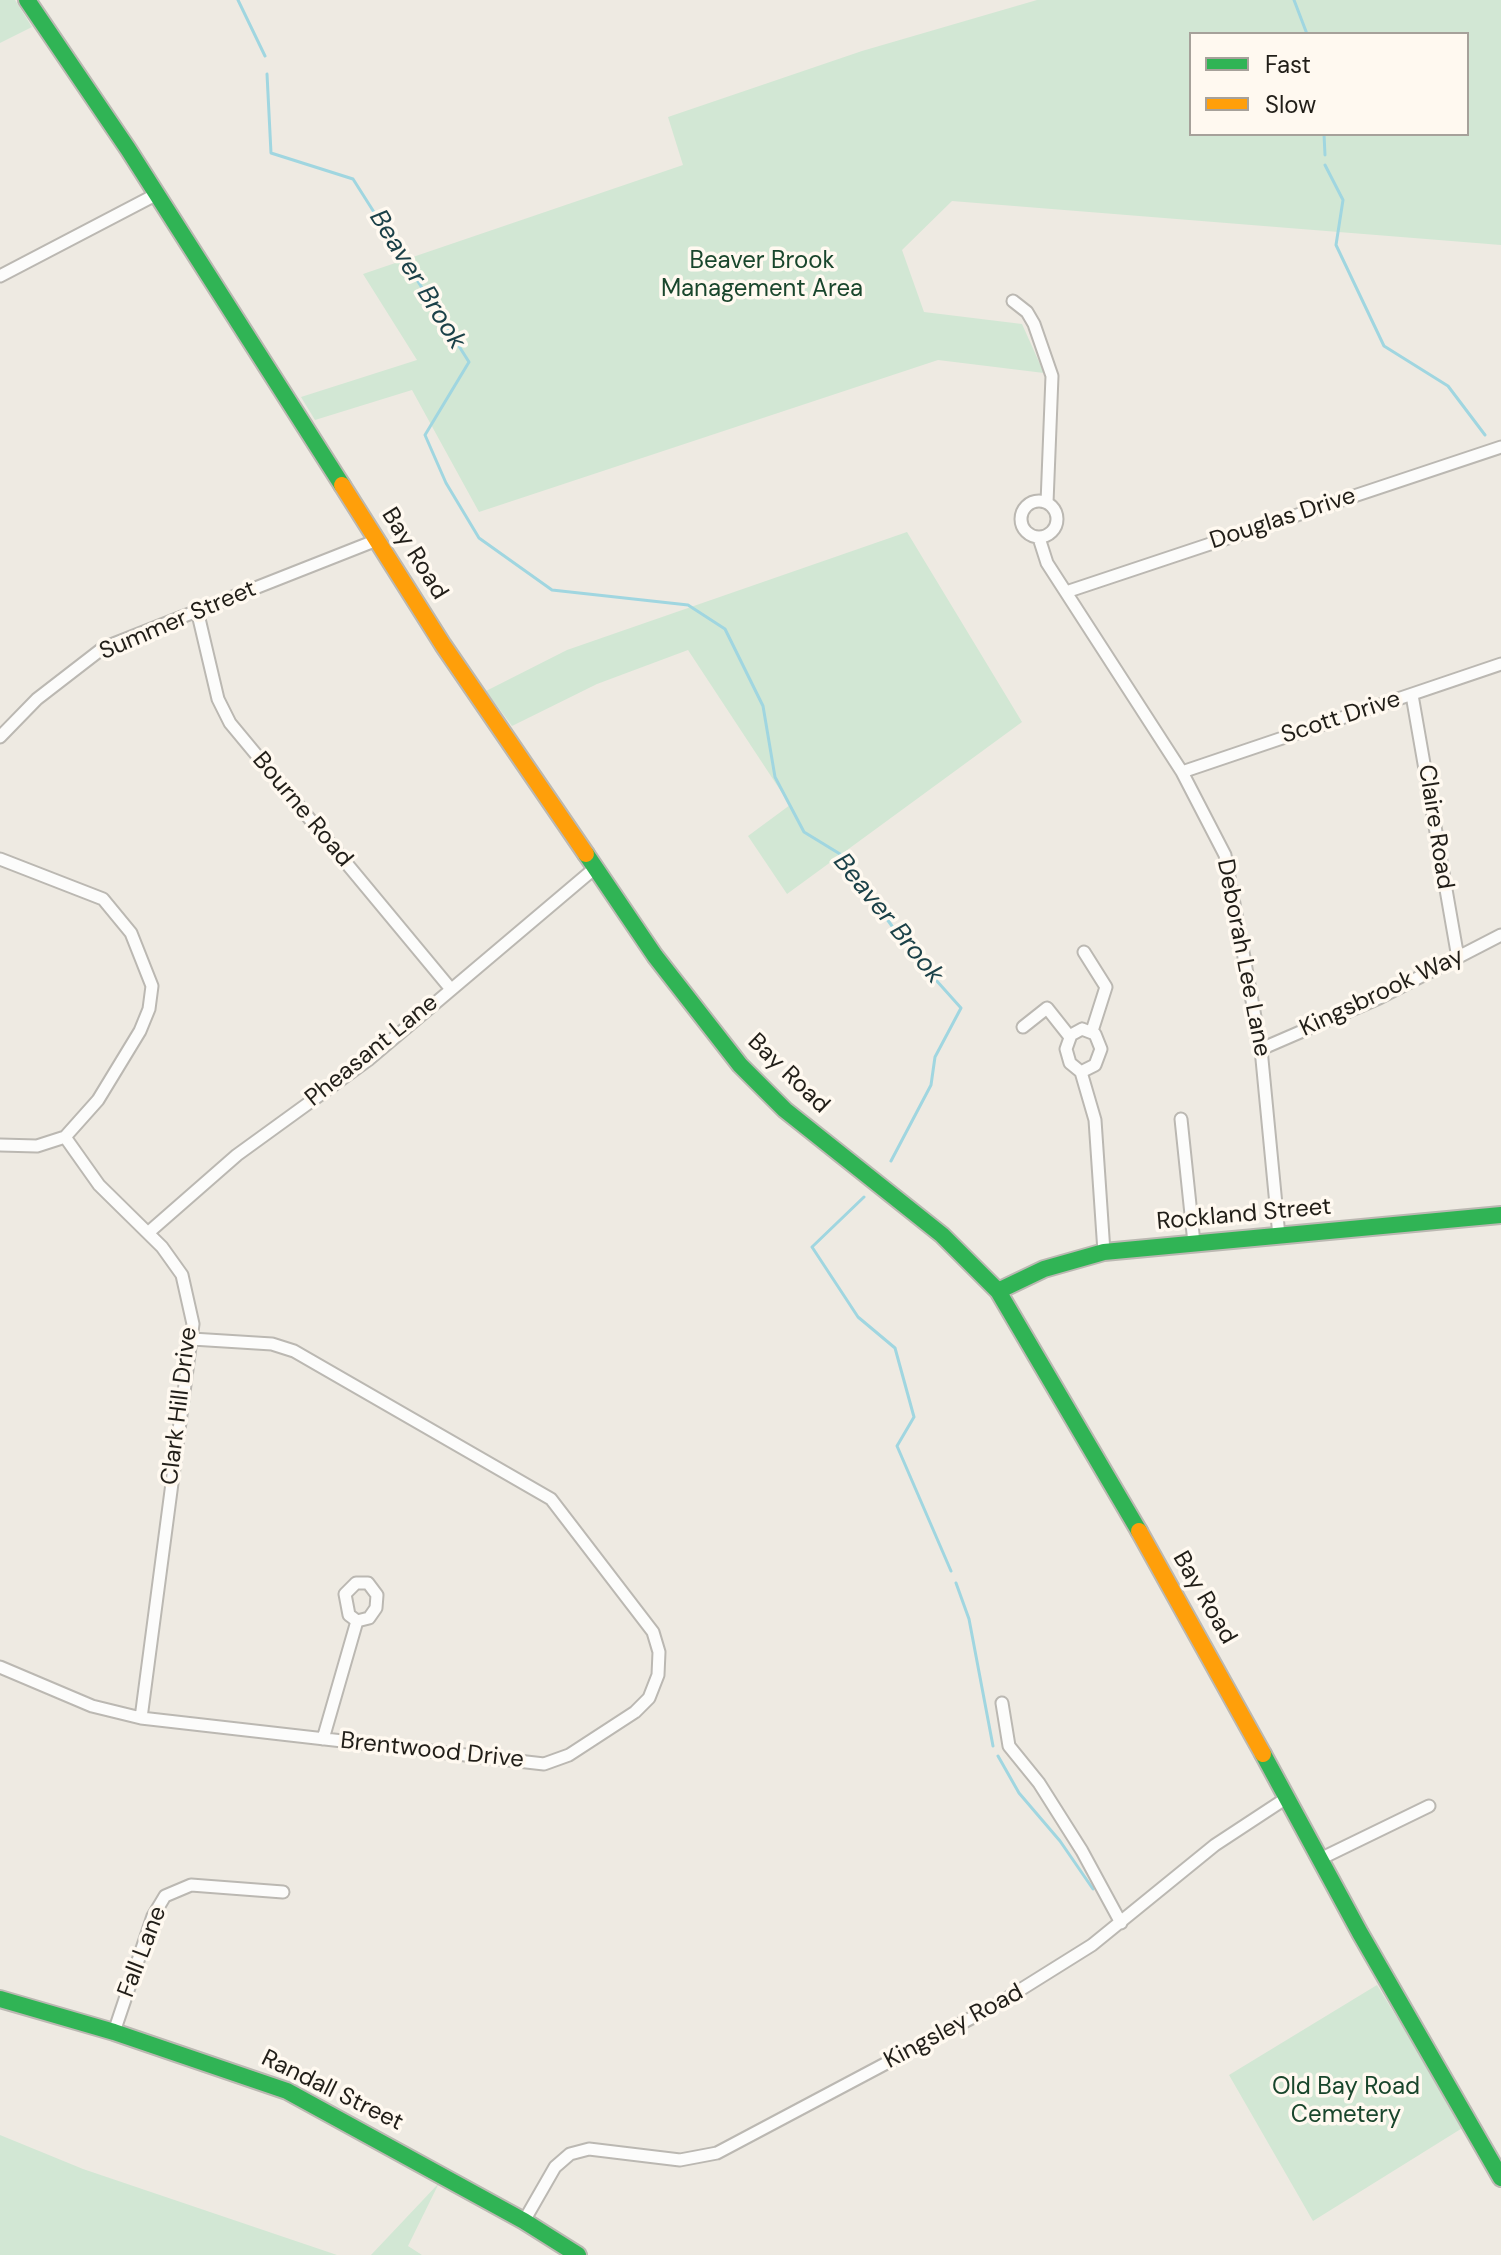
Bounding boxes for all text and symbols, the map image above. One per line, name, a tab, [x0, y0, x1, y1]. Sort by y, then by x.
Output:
legend	[1189, 32, 1469, 136]
text: Fast	[1265, 49, 1311, 80]
text: Slow	[1265, 89, 1316, 120]
water label: Beaver Brook	[362, 204, 472, 356]
park label: Beaver Brook Management Area	[661, 248, 863, 304]
street label: Douglas Drive	[1206, 482, 1360, 556]
street label: Bay Road	[375, 503, 453, 605]
street label: Summer Street	[95, 575, 261, 667]
street label: Scott Drive	[1278, 685, 1404, 751]
street label: Bourne Road	[246, 747, 358, 873]
street label: Claire Road	[1411, 763, 1459, 891]
water label: Beaver Brook	[826, 847, 950, 991]
street label: Deborah Lee Lane	[1210, 857, 1276, 1059]
street label: Kingsbrook Way	[1295, 942, 1469, 1044]
street label: Pheasant Lane	[300, 989, 444, 1113]
street label: Bay Road	[741, 1028, 835, 1120]
street label: Rockland Street	[1155, 1193, 1333, 1237]
street label: Clark Hill Drive	[156, 1325, 204, 1487]
street label: Bay Road	[1166, 1546, 1242, 1650]
street label: Brentwood Drive	[339, 1727, 525, 1775]
street label: Fall Lane	[112, 1902, 174, 2002]
street label: Kingsley Road	[880, 1978, 1028, 2076]
street label: Randall Street	[256, 2044, 408, 2138]
park label: Old Bay Road Cemetery	[1272, 2074, 1420, 2130]

